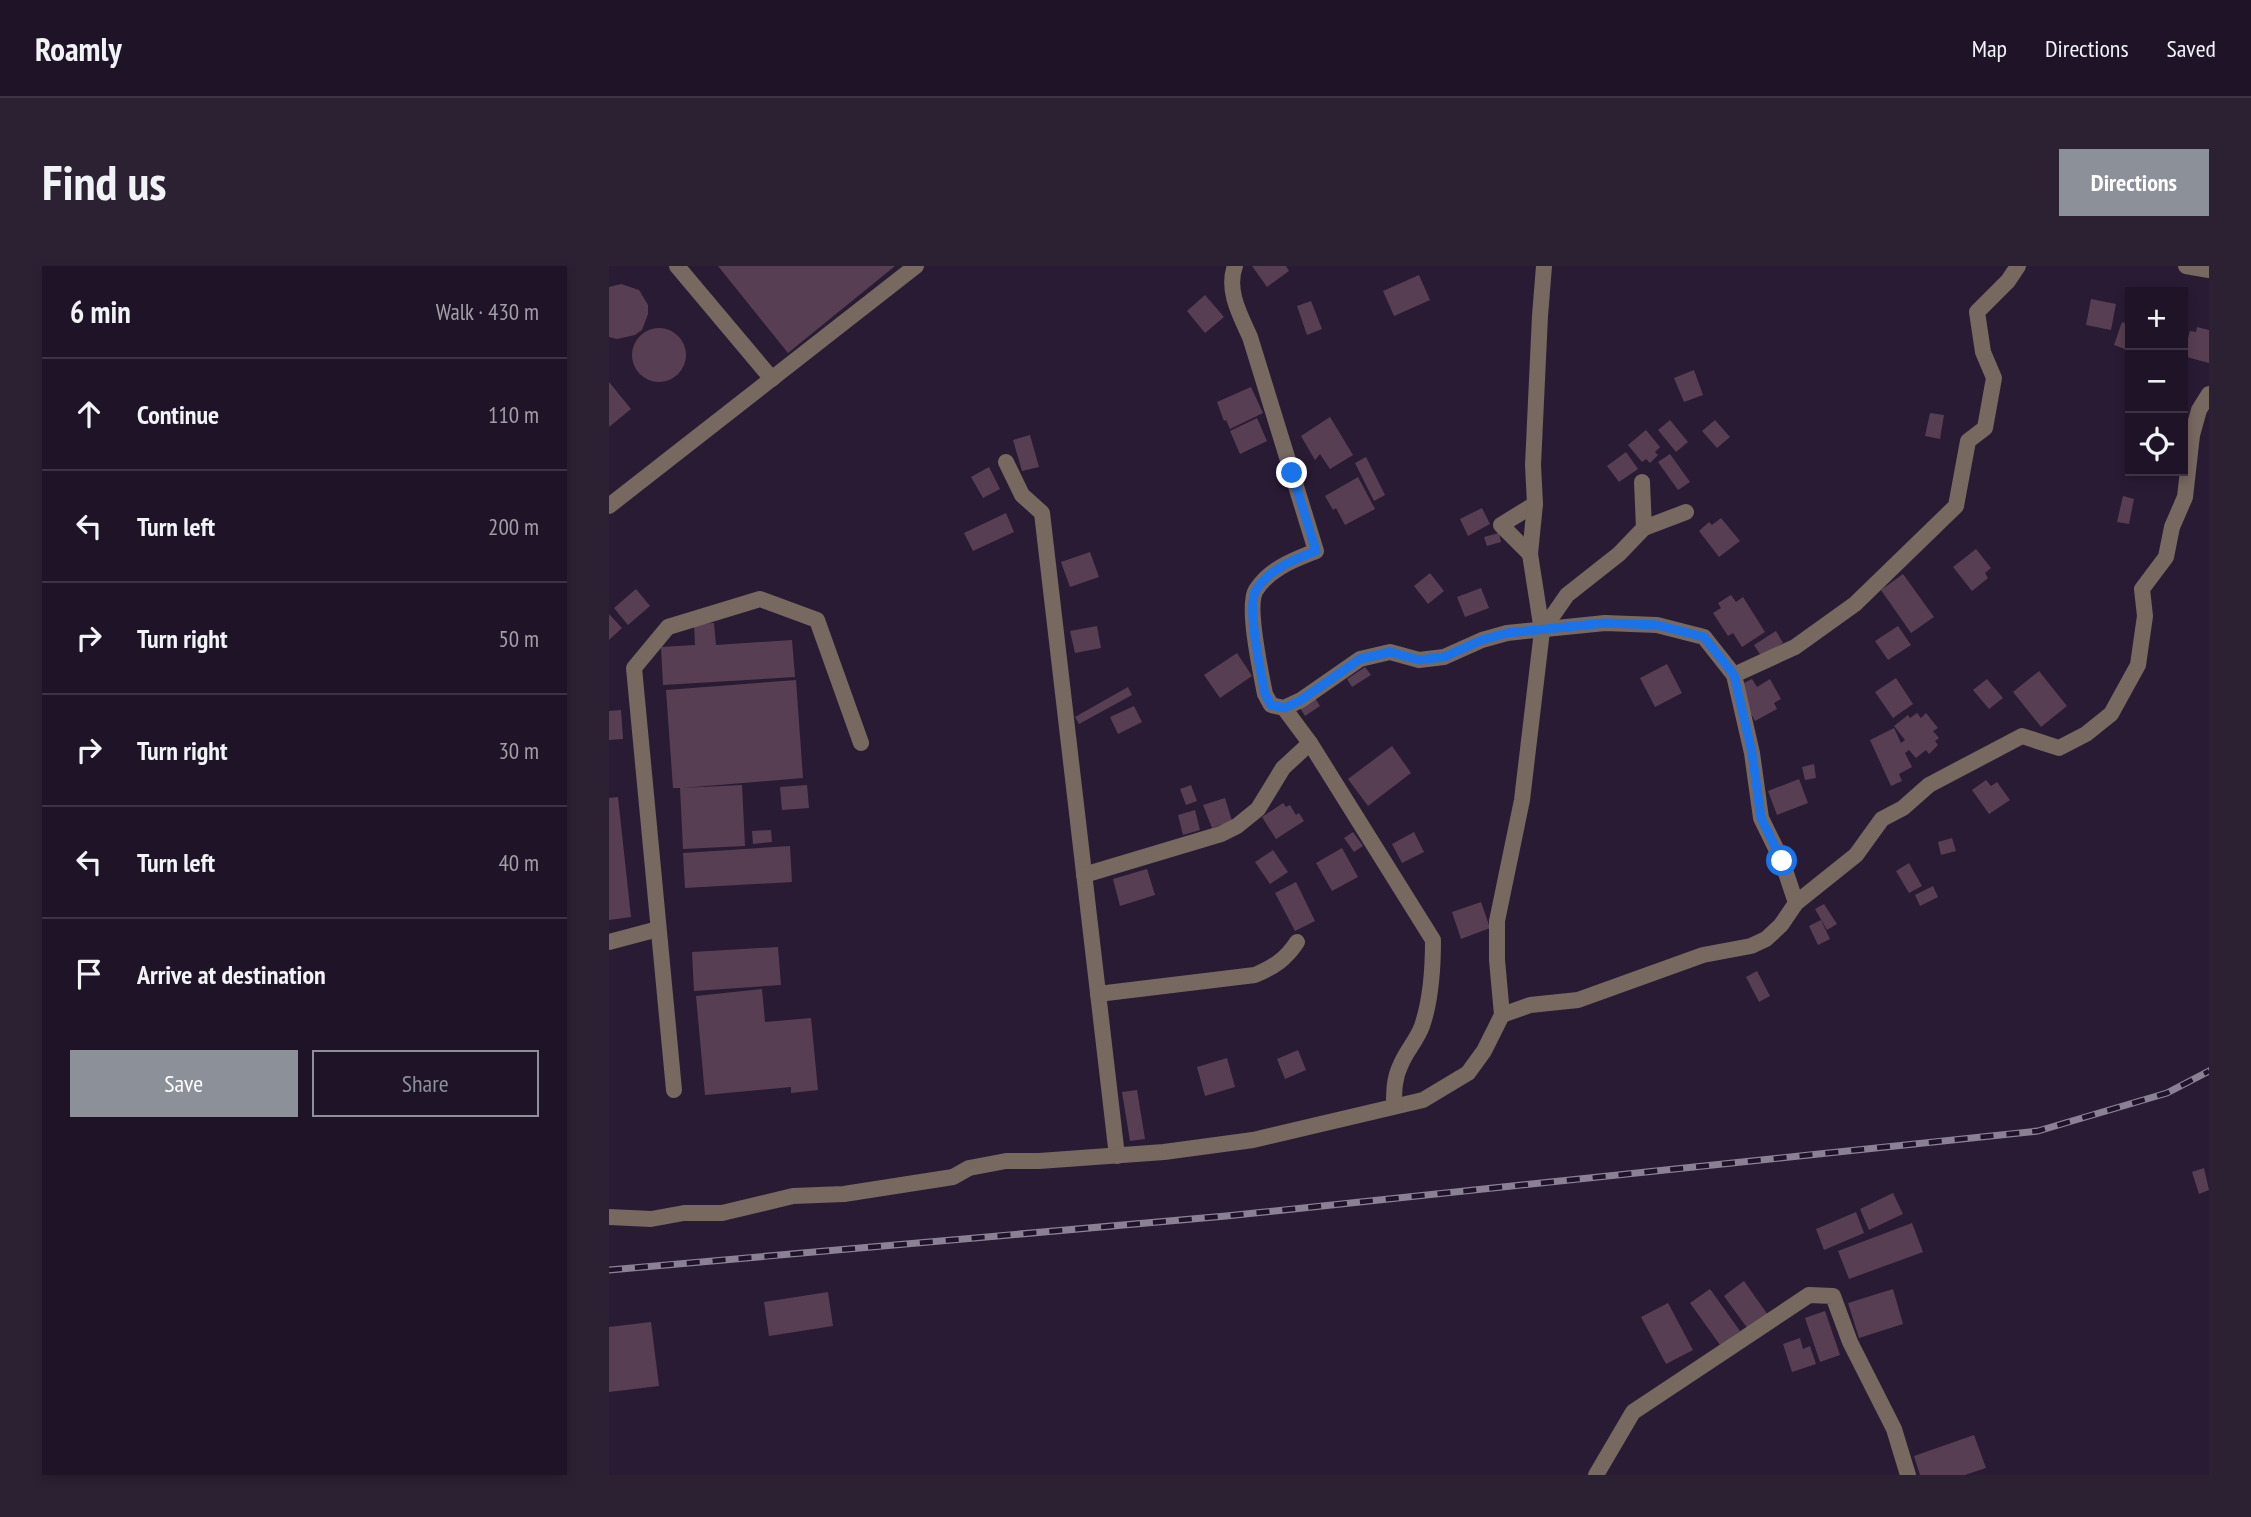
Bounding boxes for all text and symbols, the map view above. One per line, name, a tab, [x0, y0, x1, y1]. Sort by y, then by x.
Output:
text: Roamly	[35, 27, 122, 70]
text: Map	[1972, 33, 2007, 64]
text: Directions	[2045, 33, 2129, 64]
text: Saved	[2167, 33, 2216, 64]
button: Directions	[2059, 149, 2209, 216]
text: Find us	[42, 150, 166, 214]
map controls	[2125, 287, 2188, 476]
button: +	[2125, 287, 2188, 350]
text: 6 min	[70, 292, 131, 331]
text: Walk · 430 m	[436, 297, 539, 326]
button: −	[2125, 350, 2188, 413]
icon: ahead	[70, 395, 108, 433]
text: Continue	[137, 398, 219, 431]
text: 110 m	[488, 400, 539, 429]
button: locate	[2125, 413, 2188, 476]
route end	[1276, 457, 1307, 488]
icon: left	[70, 507, 108, 545]
text: Turn left	[137, 510, 215, 543]
text: 200 m	[488, 512, 539, 541]
icon: right	[70, 619, 108, 657]
text: Turn right	[137, 622, 228, 655]
text: 50 m	[498, 624, 539, 653]
icon: right	[70, 731, 108, 769]
text: Turn right	[137, 734, 228, 767]
text: 30 m	[498, 736, 539, 765]
icon: left	[70, 843, 108, 881]
route start	[1766, 845, 1797, 876]
text: Turn left	[137, 846, 215, 879]
text: 40 m	[498, 848, 539, 877]
icon: arrive	[70, 955, 108, 993]
text: Arrive at destination	[137, 958, 326, 991]
button: Save	[70, 1050, 298, 1117]
button: Share	[312, 1050, 539, 1117]

